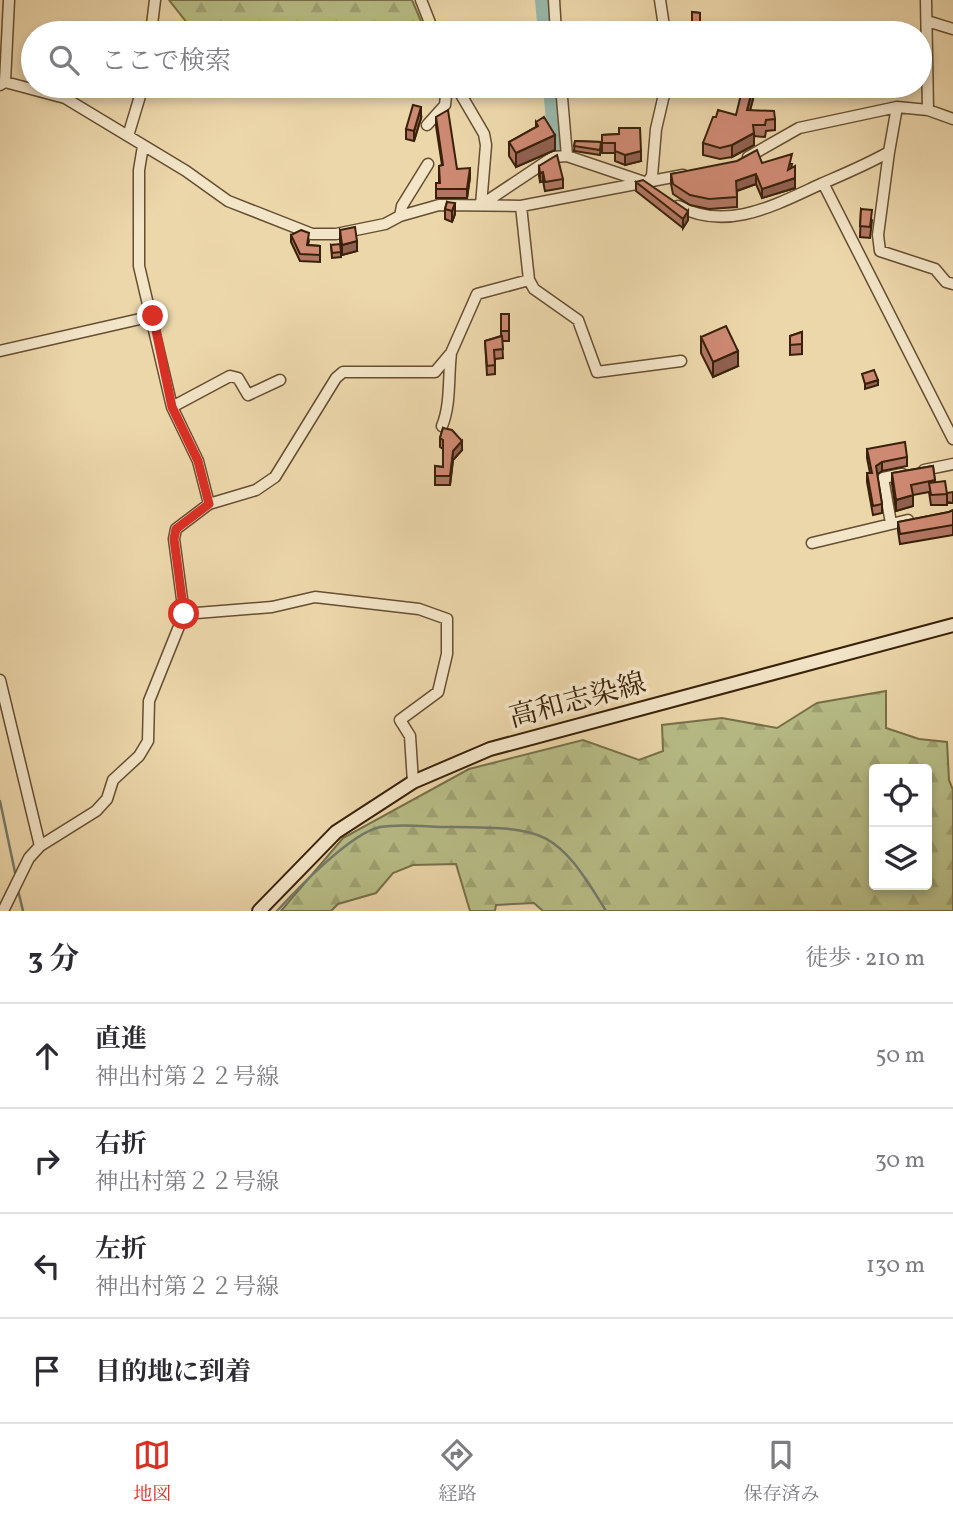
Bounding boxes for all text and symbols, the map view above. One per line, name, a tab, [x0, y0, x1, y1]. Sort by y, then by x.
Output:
search box	[21, 21, 932, 98]
icon: search	[45, 41, 83, 79]
text: ここで検索	[101, 44, 231, 80]
route end	[137, 300, 168, 331]
route start	[168, 598, 199, 629]
street label: 高和志染線	[505, 664, 650, 738]
map controls	[869, 764, 932, 890]
button: locate	[869, 764, 932, 827]
button: layers	[869, 827, 932, 890]
text: 3 分	[28, 939, 79, 981]
text: 徒歩 · 210 m	[805, 943, 925, 975]
text: 直進	[95, 1022, 147, 1058]
icon: ahead	[28, 1037, 66, 1075]
text: 50 m	[876, 1040, 925, 1072]
text: 神出村第２２号線	[95, 1062, 279, 1094]
text: 右折	[95, 1127, 147, 1163]
icon: right	[28, 1142, 66, 1180]
text: 30 m	[875, 1145, 925, 1177]
text: 神出村第２２号線	[95, 1167, 279, 1199]
text: 左折	[95, 1232, 147, 1268]
icon: left	[28, 1247, 66, 1285]
text: 130 m	[866, 1250, 925, 1282]
text: 神出村第２２号線	[95, 1272, 279, 1304]
icon: arrive	[28, 1352, 66, 1390]
text: 目的地に到着	[95, 1355, 251, 1391]
tab: 地図	[133, 1436, 172, 1508]
tab: 経路	[438, 1436, 477, 1508]
tab: 保存済み	[743, 1436, 820, 1508]

